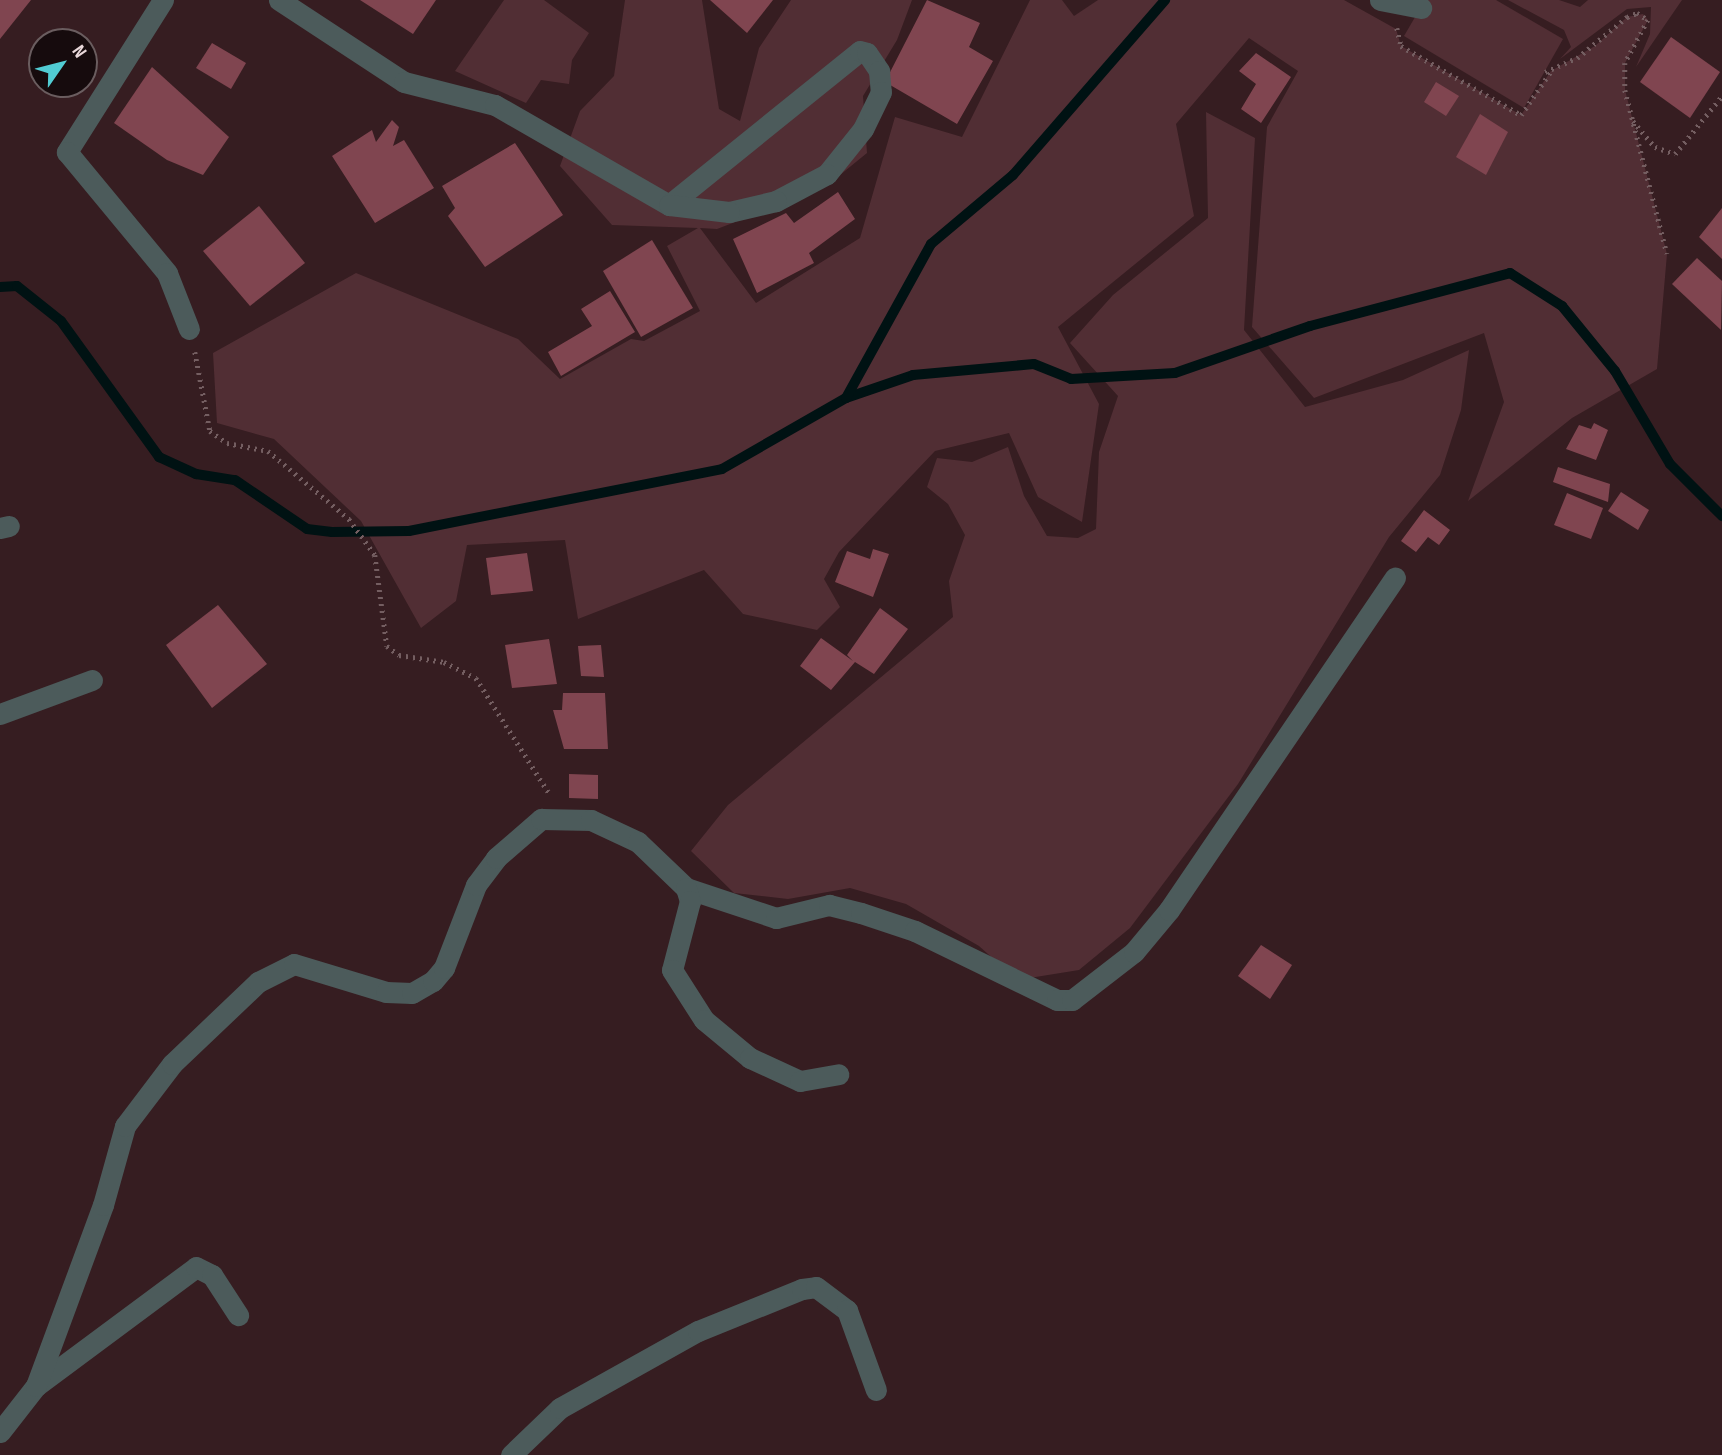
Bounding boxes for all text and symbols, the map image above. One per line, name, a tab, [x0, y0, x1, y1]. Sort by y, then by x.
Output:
north arrow	[28, 28, 98, 98]
text: N	[67, 41, 91, 63]

